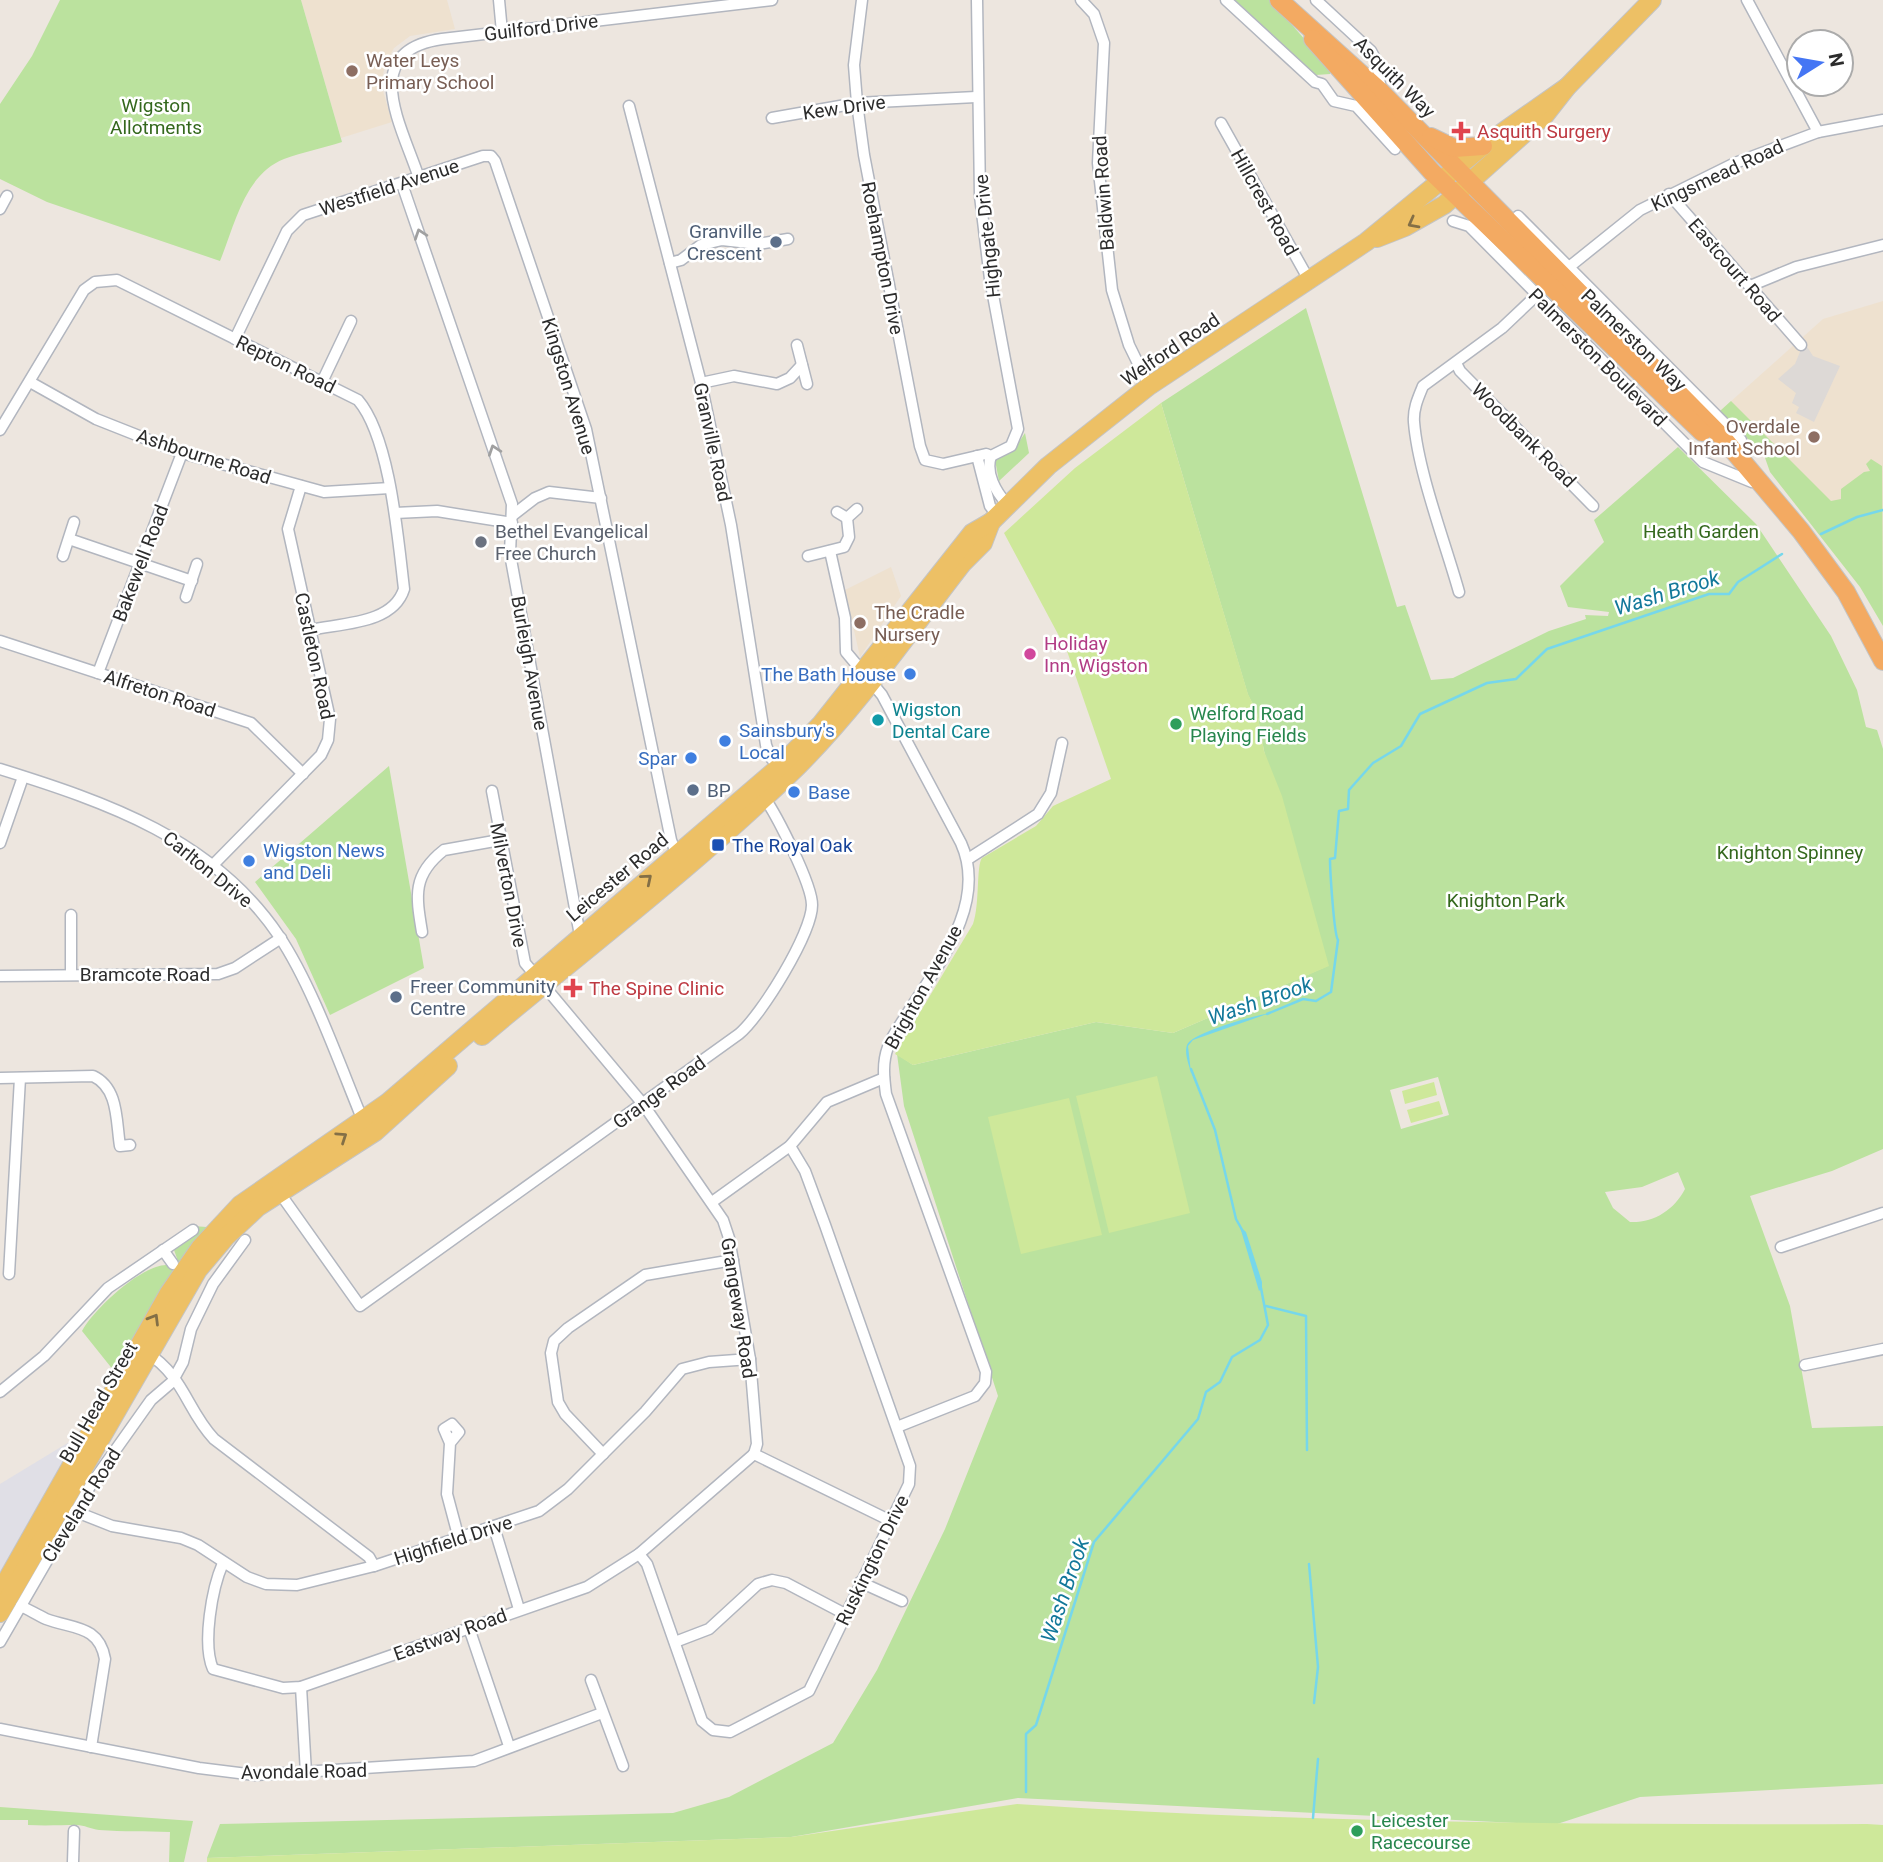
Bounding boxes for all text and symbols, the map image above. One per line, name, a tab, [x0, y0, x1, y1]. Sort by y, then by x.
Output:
street label: Guilford Drive	[483, 9, 599, 46]
north arrow	[1785, 28, 1855, 98]
street label: Asquith Way	[1349, 32, 1440, 123]
place label: Water Leys Primary School	[366, 49, 494, 94]
text: N	[1824, 51, 1849, 69]
marker: Water Leys Primary School	[344, 63, 360, 79]
street label: Kew Drive	[801, 90, 887, 125]
park label: Wigston Allotments	[110, 94, 202, 139]
place label: Asquith Surgery	[1477, 120, 1611, 143]
marker: Asquith Surgery	[1451, 121, 1471, 141]
street label: Baldwin Road	[1088, 135, 1119, 251]
street label: Kingsmead Road	[1647, 135, 1787, 216]
street label: Hillcrest Road	[1226, 145, 1303, 259]
street label: Westfield Avenue	[316, 154, 462, 221]
street label: Highgate Drive	[970, 173, 1005, 299]
street label: Roehampton Drive	[856, 180, 909, 337]
one-way arrow	[1408, 214, 1420, 228]
street label: Eastcourt Road	[1683, 214, 1786, 327]
place label: Granville Crescent	[687, 220, 762, 265]
one-way arrow	[414, 229, 428, 241]
marker: Granville Crescent	[768, 234, 784, 250]
street label: Palmerston Boulevard	[1524, 283, 1672, 431]
street label: Palmerston Way	[1576, 284, 1691, 396]
street label: Welford Road	[1117, 308, 1224, 391]
street label: Kingston Avenue	[537, 315, 600, 457]
street label: Repton Road	[232, 330, 339, 398]
street label: Woodbank Road	[1467, 378, 1581, 492]
street label: Granville Road	[689, 380, 736, 504]
place label: Overdale Infant School	[1688, 415, 1800, 460]
street label: Ashbourne Road	[134, 424, 274, 489]
marker: Overdale Infant School	[1806, 429, 1822, 445]
one-way arrow	[488, 444, 502, 456]
street label: Bakewell Road	[108, 501, 173, 625]
place label: Bethel Evangelical Free Church	[495, 520, 648, 565]
park label: Heath Garden	[1643, 520, 1759, 543]
marker: Bethel Evangelical Free Church	[473, 534, 489, 550]
water label: Wash Brook	[1612, 565, 1723, 620]
street label: Castleton Road	[290, 591, 339, 722]
street label: Burleigh Avenue	[506, 594, 553, 732]
place label: The Cradle Nursery	[874, 601, 965, 646]
marker: The Cradle Nursery	[852, 615, 868, 631]
place label: Holiday Inn, Wigston	[1044, 632, 1148, 677]
marker: Holiday Inn, Wigston	[1022, 646, 1038, 662]
place label: The Bath House	[761, 663, 896, 686]
street label: Alfreton Road	[101, 665, 218, 722]
marker: The Bath House	[902, 666, 918, 682]
place label: Wigston Dental Care	[892, 698, 990, 743]
place label: Welford Road Playing Fields	[1190, 702, 1307, 747]
marker: Wigston Dental Care	[870, 712, 886, 728]
marker: Welford Road Playing Fields	[1168, 716, 1184, 732]
place label: Sainsbury's Local	[739, 719, 835, 764]
marker: Sainsbury's Local	[717, 733, 733, 749]
place label: Spar	[638, 747, 678, 770]
marker: Spar	[683, 750, 699, 766]
place label: BP	[707, 779, 731, 802]
place label: Base	[808, 781, 850, 804]
marker: BP	[685, 782, 701, 798]
marker: Base	[786, 784, 802, 800]
street label: Milverton Drive	[485, 821, 532, 949]
street label: Carlton Drive	[158, 826, 257, 912]
street label: Leicester Road	[562, 828, 673, 927]
place label: The Royal Oak	[732, 834, 853, 857]
marker: The Royal Oak	[710, 837, 726, 853]
place label: Wigston News and Deli	[263, 839, 385, 884]
park label: Knighton Spinney	[1717, 841, 1863, 864]
marker: Wigston News and Deli	[241, 853, 257, 869]
one-way arrow	[639, 875, 652, 887]
park label: Knighton Park	[1447, 889, 1566, 912]
street label: Brighton Avenue	[880, 921, 967, 1053]
street label: Bramcote Road	[80, 963, 210, 986]
water label: Wash Brook	[1205, 972, 1316, 1030]
place label: Freer Community Centre	[410, 975, 555, 1020]
place label: The Spine Clinic	[589, 977, 724, 1000]
marker: The Spine Clinic	[563, 978, 583, 998]
marker: Freer Community Centre	[388, 989, 404, 1005]
street label: Grange Road	[608, 1051, 710, 1134]
one-way arrow	[334, 1132, 347, 1145]
street label: Grangeway Road	[716, 1236, 761, 1380]
one-way arrow	[145, 1314, 158, 1327]
street label: Bull Head Street	[55, 1338, 142, 1467]
street label: Cleveland Road	[37, 1444, 126, 1567]
street label: Ruskington Drive	[831, 1491, 914, 1629]
street label: Highfield Drive	[391, 1511, 515, 1570]
water label: Wash Brook	[1036, 1534, 1094, 1645]
street label: Eastway Road	[390, 1603, 510, 1666]
street label: Avondale Road	[241, 1759, 367, 1784]
place label: Leicester Racecourse	[1371, 1809, 1471, 1854]
marker: Leicester Racecourse	[1349, 1823, 1365, 1839]

